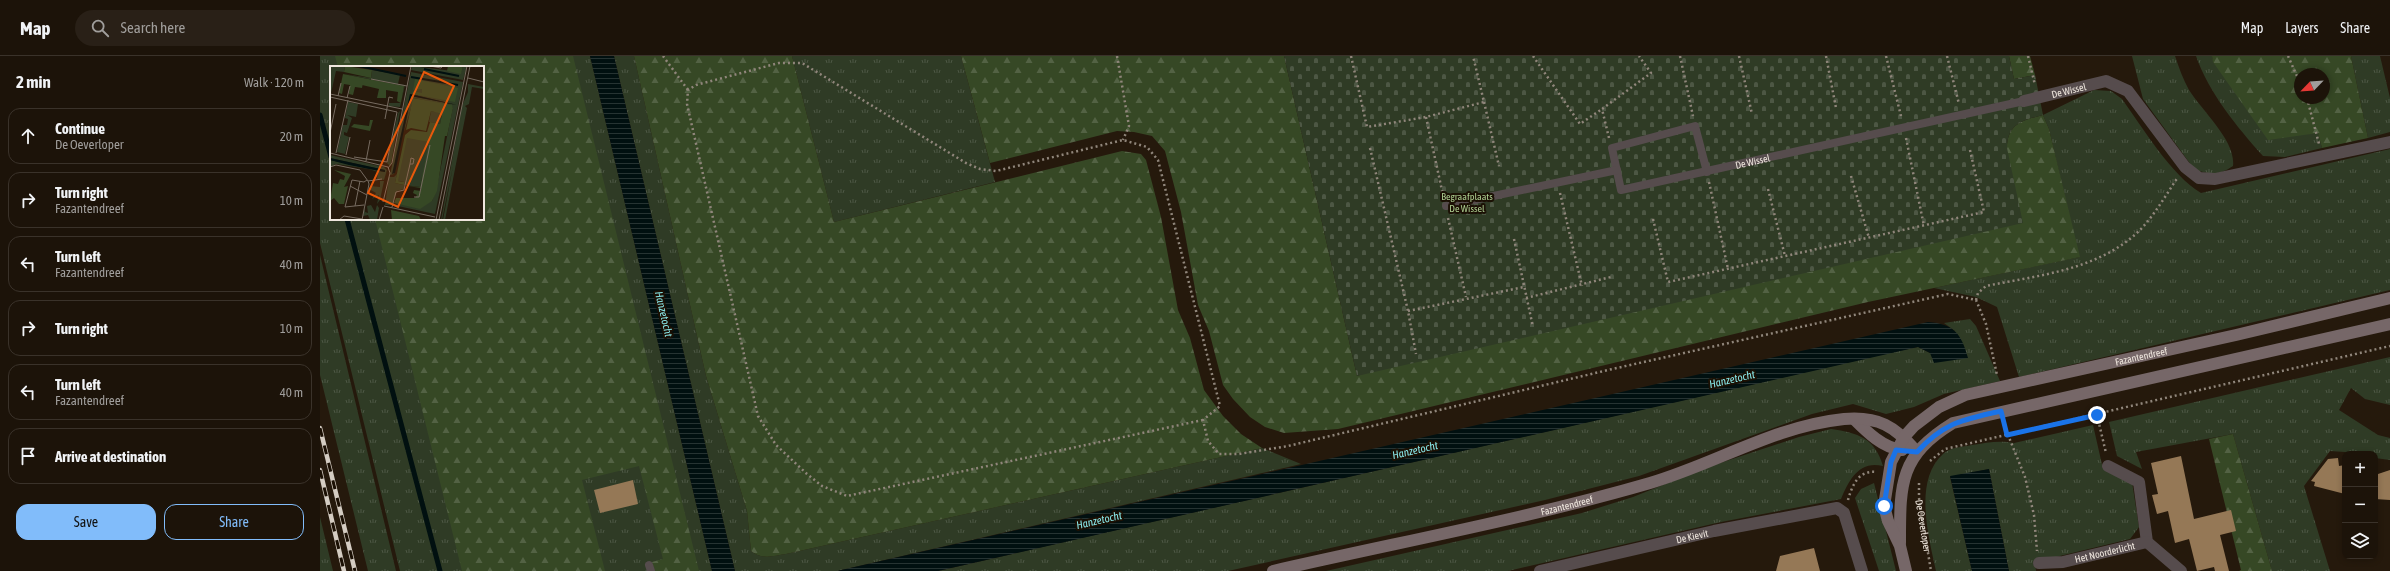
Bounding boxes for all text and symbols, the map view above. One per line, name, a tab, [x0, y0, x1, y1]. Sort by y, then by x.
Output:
search box	[75, 10, 355, 46]
text: Map	[20, 17, 51, 39]
icon: search	[89, 17, 111, 39]
text: Search here	[121, 19, 185, 36]
text: Map	[2241, 20, 2263, 36]
text: Layers	[2285, 20, 2318, 36]
text: Share	[2340, 20, 2370, 36]
inset map	[330, 66, 484, 220]
north arrow	[2294, 68, 2330, 104]
text: 2 min	[16, 72, 51, 92]
text: Walk · 120 m	[244, 75, 304, 90]
street label: De Wissel	[2050, 81, 2088, 100]
text: Continue	[55, 120, 105, 137]
icon: ahead	[17, 125, 39, 147]
text: 20 m	[280, 129, 303, 144]
text: De Oeverloper	[55, 137, 124, 152]
street label: De Wissel	[1734, 152, 1771, 171]
text: Turn right	[55, 184, 108, 201]
icon: right	[17, 189, 39, 211]
park label: Begraafplaats De Wissel	[1441, 191, 1493, 214]
text: 10 m	[280, 193, 303, 208]
text: Fazantendreef	[55, 201, 124, 216]
text: Turn left	[55, 248, 101, 265]
icon: left	[17, 253, 39, 275]
text: 40 m	[280, 257, 303, 272]
text: Fazantendreef	[55, 265, 124, 280]
water label: Hanzetocht	[653, 290, 675, 339]
icon: right	[17, 317, 39, 339]
text: Turn right	[55, 320, 108, 337]
text: 10 m	[280, 321, 303, 336]
street label: Fazantendreef	[2114, 345, 2169, 368]
water label: Hanzetocht	[1708, 368, 1757, 390]
text: Turn left	[55, 376, 101, 393]
icon: left	[17, 381, 39, 403]
text: 40 m	[280, 385, 303, 400]
text: Fazantendreef	[55, 393, 124, 408]
route end	[2088, 406, 2106, 424]
water label: Hanzetocht	[1391, 439, 1440, 461]
icon: arrive	[17, 445, 39, 467]
text: Arrive at destination	[55, 448, 166, 465]
map controls	[2342, 451, 2378, 559]
button: +	[2342, 451, 2378, 487]
button: −	[2342, 487, 2378, 523]
street label: Fazantendreef	[1540, 494, 1594, 517]
route start	[1875, 497, 1893, 515]
street label: De Oeverloper	[1913, 499, 1933, 554]
button: Save	[16, 504, 156, 540]
button: Share	[164, 504, 304, 540]
water label: Hanzetocht	[1075, 509, 1124, 531]
button: layers	[2342, 523, 2378, 559]
street label: De Kievit	[1675, 528, 1709, 546]
street label: Het Noorderlicht	[2074, 540, 2136, 565]

